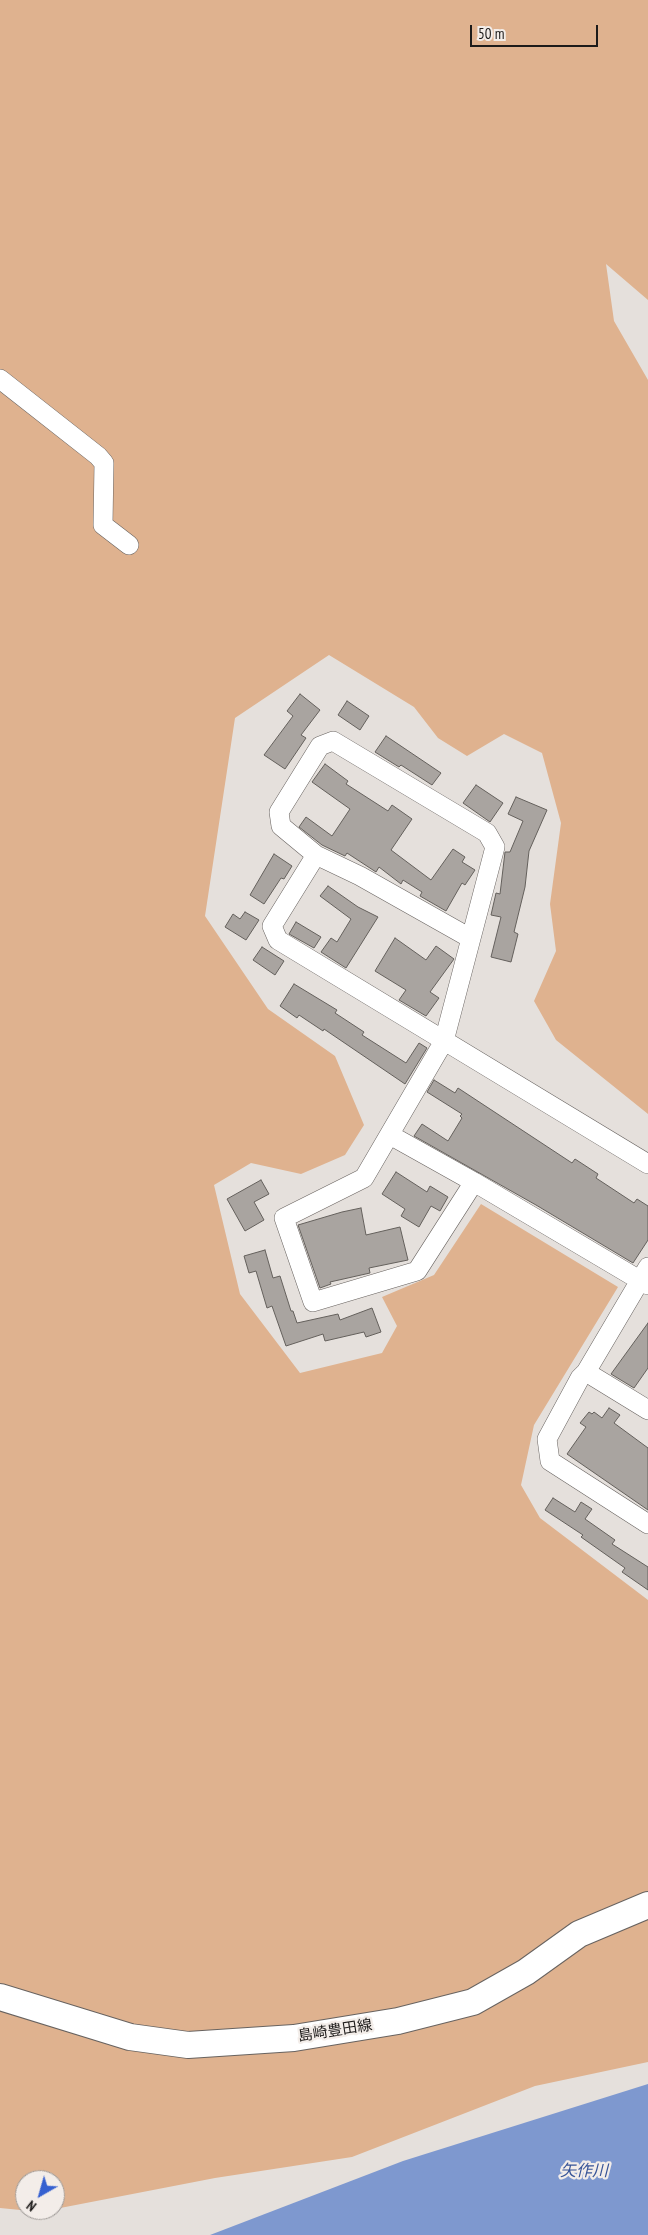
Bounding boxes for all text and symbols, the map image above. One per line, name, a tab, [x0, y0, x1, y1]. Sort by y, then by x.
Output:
scale bar	[473, 15, 600, 47]
text: 50 m	[478, 24, 504, 43]
street label: 島崎豊田線	[297, 2016, 373, 2046]
water label: 矢作川	[560, 2161, 608, 2181]
north arrow	[15, 2170, 65, 2220]
text: N	[23, 2197, 40, 2215]

